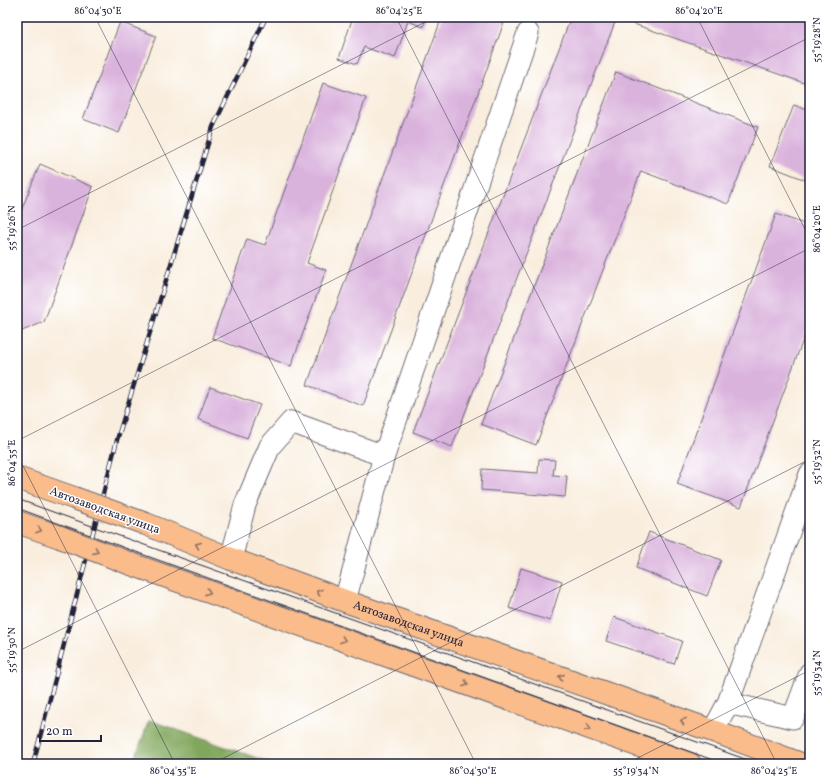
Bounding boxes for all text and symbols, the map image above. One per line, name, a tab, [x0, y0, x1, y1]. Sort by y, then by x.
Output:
text: 86°04'30"E	[74, 4, 122, 18]
text: 86°04'25"E	[376, 4, 422, 18]
text: 86°04'20"E	[675, 4, 723, 18]
text: 55°19'28"N	[810, 17, 824, 63]
text: 55°19'26"N	[5, 205, 19, 251]
text: 86°04'20"E	[810, 205, 824, 253]
text: 55°19'32"N	[810, 439, 824, 485]
text: 86°04'35"E	[5, 440, 19, 486]
street label: Автозаводская улица	[47, 484, 162, 538]
one-way arrow	[35, 525, 42, 533]
one-way arrow	[194, 542, 201, 550]
one-way arrow	[92, 546, 99, 554]
one-way arrow	[204, 587, 211, 595]
one-way arrow	[316, 588, 323, 596]
street label: Автозаводская улица	[351, 598, 466, 651]
text: 55°19'30"N	[5, 627, 19, 673]
one-way arrow	[340, 635, 347, 644]
text: 55°19'34"N	[810, 649, 824, 696]
one-way arrow	[557, 674, 564, 682]
one-way arrow	[462, 679, 469, 688]
scale bar	[40, 717, 101, 743]
one-way arrow	[680, 717, 687, 725]
one-way arrow	[584, 723, 591, 731]
text: 20 m	[46, 724, 73, 740]
text: 86°04'35"E	[150, 764, 196, 778]
text: 86°04'30"E	[449, 764, 497, 778]
text: 55°19'34"N	[613, 764, 660, 778]
text: 86°04'25"E	[751, 764, 797, 778]

